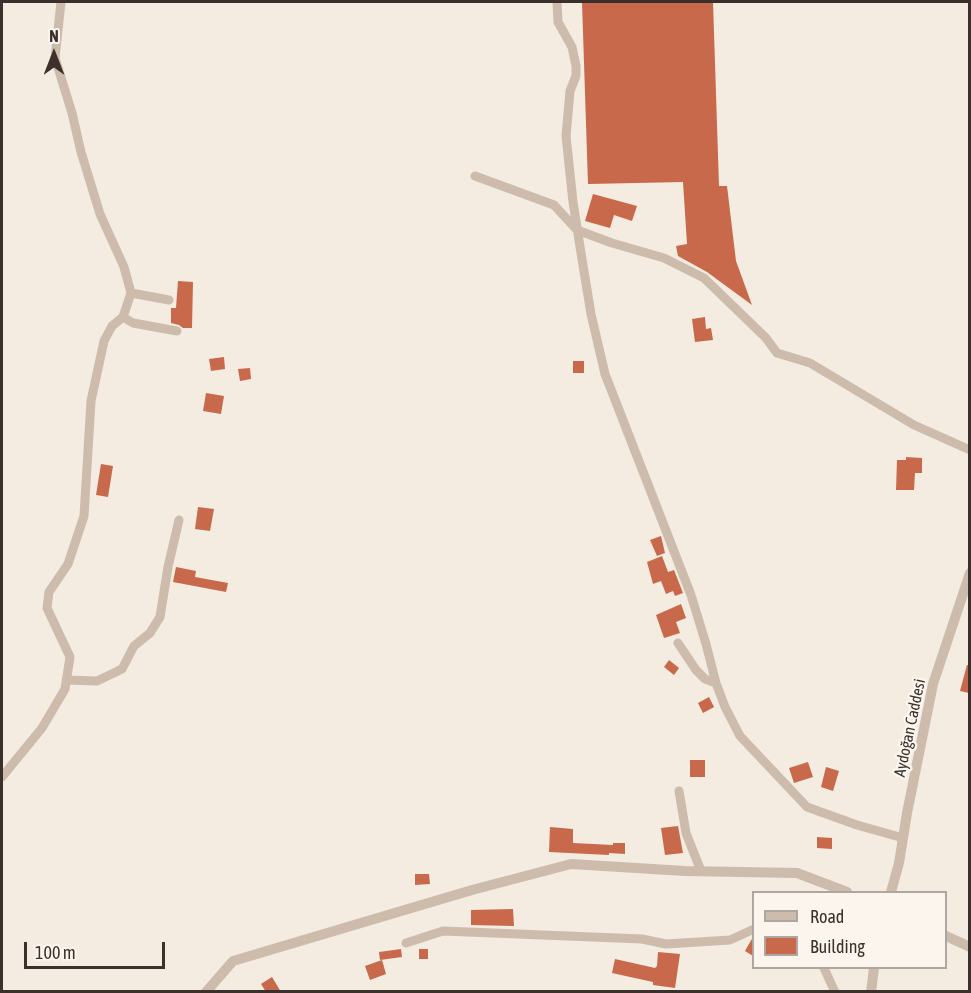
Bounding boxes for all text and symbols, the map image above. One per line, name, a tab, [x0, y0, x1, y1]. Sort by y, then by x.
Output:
north arrow	[24, 24, 84, 84]
text: N	[49, 27, 59, 45]
street label: Aydoğan Caddesi	[890, 677, 930, 779]
legend	[752, 891, 947, 969]
text: Road	[810, 906, 844, 927]
scale bar	[27, 930, 168, 968]
text: Building	[810, 936, 865, 957]
text: 100 m	[35, 942, 76, 963]

